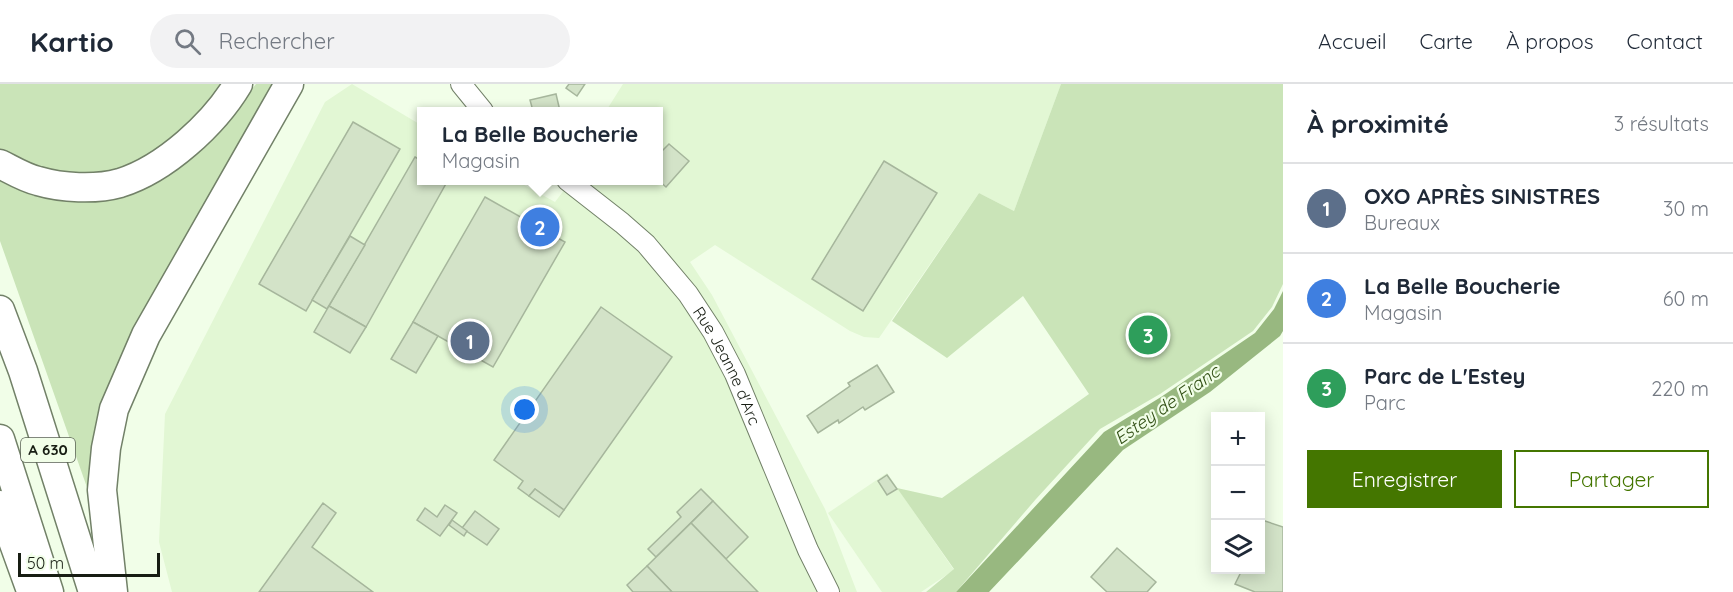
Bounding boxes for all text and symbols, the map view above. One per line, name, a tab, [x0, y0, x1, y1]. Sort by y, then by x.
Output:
search box	[150, 14, 570, 68]
text: Kartio	[30, 24, 114, 59]
icon: search	[171, 25, 204, 58]
text: Rechercher	[219, 27, 335, 55]
text: Accueil	[1318, 28, 1387, 54]
text: Carte	[1420, 28, 1473, 54]
text: À propos	[1506, 28, 1594, 54]
text: Contact	[1627, 28, 1703, 54]
popup	[417, 107, 663, 185]
text: À proximité	[1307, 107, 1449, 140]
text: 3 résultats	[1614, 111, 1709, 136]
text: La Belle Boucherie	[442, 120, 638, 148]
text: Magasin	[442, 148, 520, 173]
text: OXO APRÈS SINISTRES	[1364, 182, 1600, 210]
text: 1	[1323, 196, 1330, 221]
text: 30 m	[1663, 196, 1709, 221]
pin: 2	[520, 204, 560, 250]
text: Bureaux	[1364, 210, 1440, 235]
text: La Belle Boucherie	[1364, 272, 1561, 300]
text: 2	[1321, 286, 1332, 311]
text: 60 m	[1663, 286, 1709, 311]
text: Magasin	[1364, 300, 1442, 325]
street label: Rue Jeanne d'Arc	[689, 303, 765, 428]
pin: 3	[1128, 312, 1168, 358]
pin: 1	[450, 318, 490, 364]
water label: Estey de Franc	[1110, 359, 1225, 449]
text: Parc de L'Estey	[1364, 362, 1525, 390]
text: 3	[1321, 376, 1332, 401]
text: 220 m	[1651, 376, 1709, 401]
text: Parc	[1364, 390, 1406, 415]
your location	[510, 395, 539, 424]
map controls	[1211, 412, 1265, 574]
button: +	[1211, 412, 1265, 466]
road number: A 630	[21, 438, 75, 462]
button: Enregistrer	[1307, 450, 1502, 508]
button: Partager	[1514, 450, 1709, 508]
button: −	[1211, 466, 1265, 520]
button: layers	[1211, 520, 1265, 574]
scale bar	[18, 550, 160, 578]
text: 50 m	[27, 553, 64, 573]

